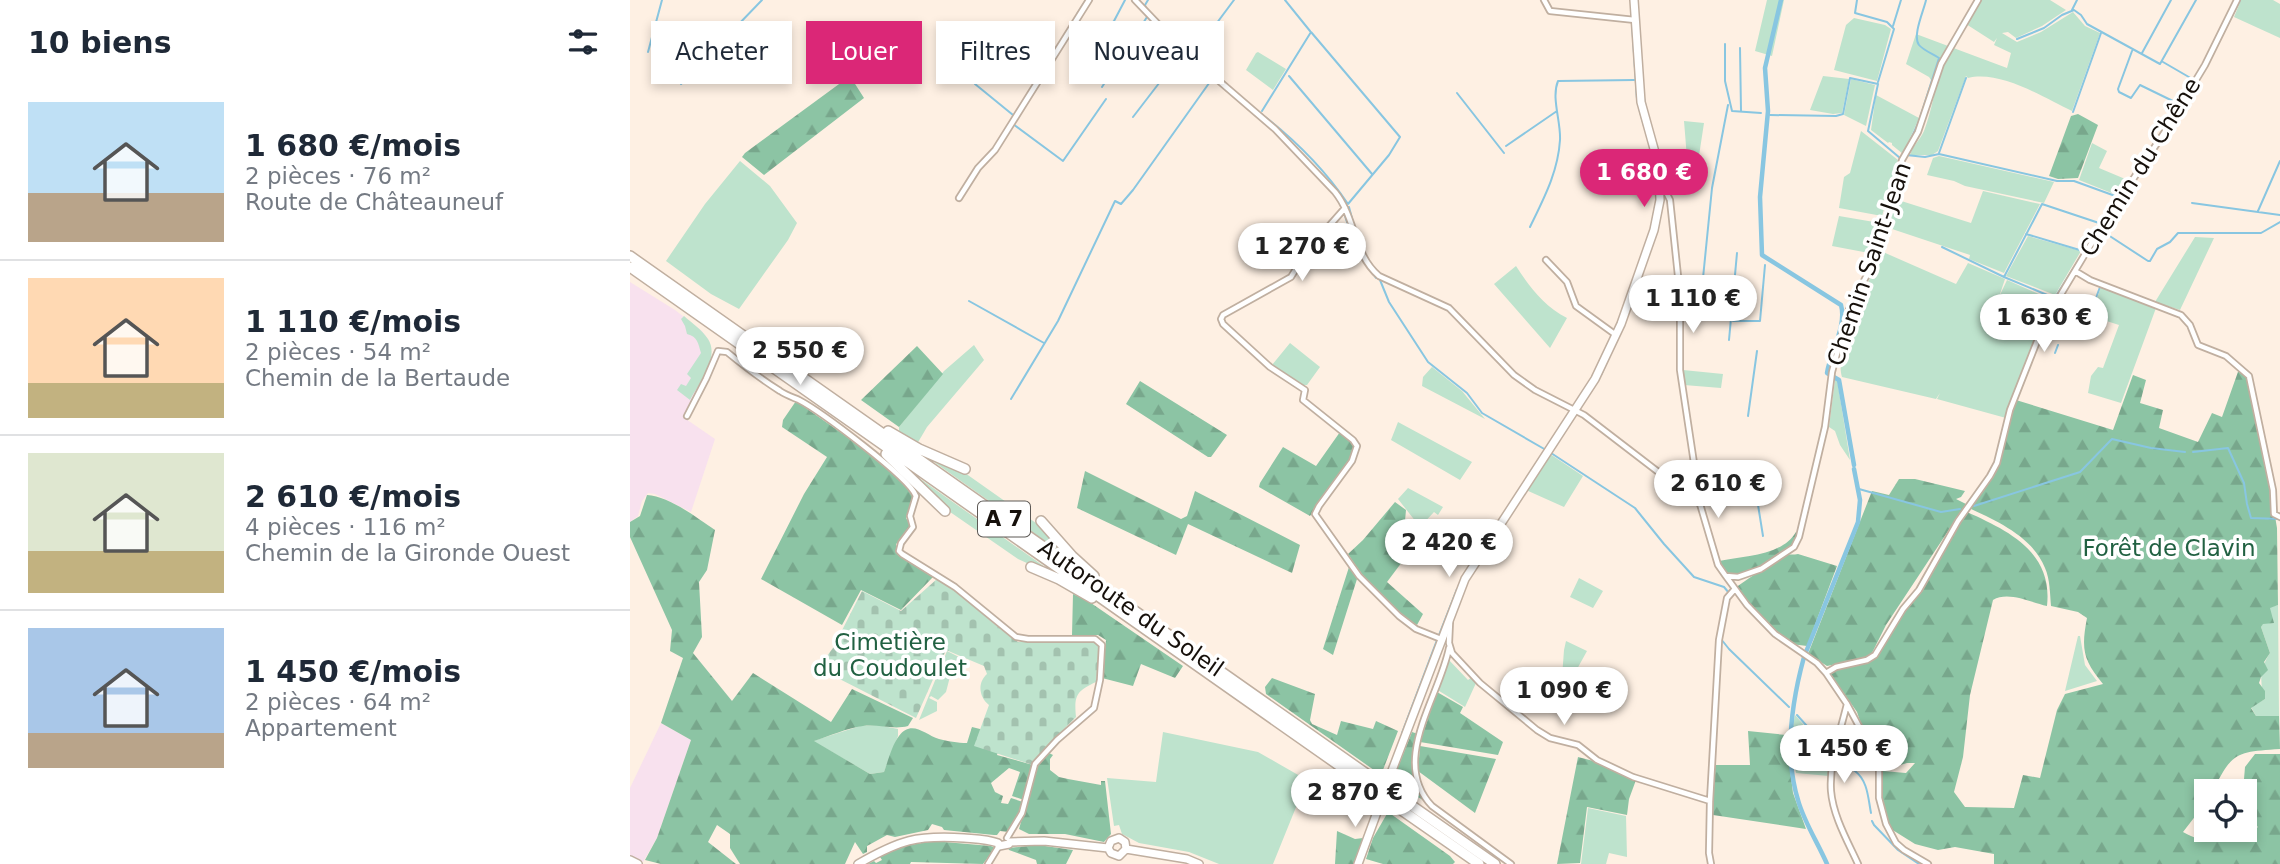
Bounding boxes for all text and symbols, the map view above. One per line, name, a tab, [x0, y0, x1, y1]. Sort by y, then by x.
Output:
chip: Acheter	[651, 21, 792, 84]
chip: Louer	[806, 21, 922, 84]
chip: Filtres	[936, 21, 1055, 84]
chip: Nouveau	[1069, 21, 1224, 84]
icon: filters	[564, 23, 602, 61]
text: 10 biens	[28, 25, 172, 60]
street label: Chemin du Chêne	[2075, 73, 2205, 261]
text: 1 680 €/mois	[245, 128, 461, 163]
icon: home	[84, 130, 168, 214]
pin: 1 680 €	[1579, 150, 1709, 209]
text: 1 680 €	[1596, 159, 1692, 185]
street label: Chemin Saint-Jean	[1822, 159, 1916, 369]
text: 2 pièces · 76 m²	[245, 163, 431, 189]
text: Route de Châteauneuf	[245, 189, 503, 215]
pin: 1 270 €	[1237, 224, 1367, 283]
text: 1 270 €	[1254, 233, 1350, 259]
pin: 1 110 €	[1628, 276, 1758, 335]
text: 1 110 €	[1645, 285, 1741, 311]
pin: 1 630 €	[1979, 294, 2109, 354]
text: 1 110 €/mois	[245, 304, 461, 339]
text: 1 630 €	[1996, 304, 2092, 330]
icon: home	[84, 306, 168, 390]
pin: 2 550 €	[735, 328, 865, 387]
text: 2 550 €	[752, 337, 848, 363]
text: 2 pièces · 54 m²	[245, 339, 431, 365]
text: Chemin de la Bertaude	[245, 365, 510, 391]
pin: 2 610 €	[1653, 461, 1783, 520]
text: 2 610 €	[1670, 470, 1766, 496]
text: 2 610 €/mois	[245, 479, 461, 514]
icon: home	[84, 481, 168, 565]
road number: A 7	[978, 502, 1030, 536]
text: 4 pièces · 116 m²	[245, 514, 446, 540]
pin: 2 420 €	[1384, 520, 1514, 579]
text: 2 420 €	[1401, 529, 1497, 555]
street label: Autoroute du Soleil	[1033, 534, 1229, 682]
park label: Forêt de Clavin	[2082, 535, 2256, 561]
text: Chemin de la Gironde Ouest	[245, 540, 570, 566]
park label: Cimetière du Coudoulet	[813, 629, 967, 681]
text: 1 450 €/mois	[245, 654, 461, 689]
icon: home	[84, 656, 168, 740]
pin: 1 090 €	[1499, 668, 1629, 727]
text: 1 090 €	[1516, 677, 1612, 703]
text: 2 pièces · 64 m²	[245, 689, 431, 715]
text: Appartement	[245, 715, 397, 741]
pin: 1 450 €	[1779, 726, 1909, 785]
text: 1 450 €	[1796, 735, 1892, 761]
pin: 2 870 €	[1290, 770, 1420, 829]
text: 2 870 €	[1307, 779, 1403, 805]
map controls	[2194, 779, 2257, 842]
button: locate	[2194, 779, 2257, 842]

